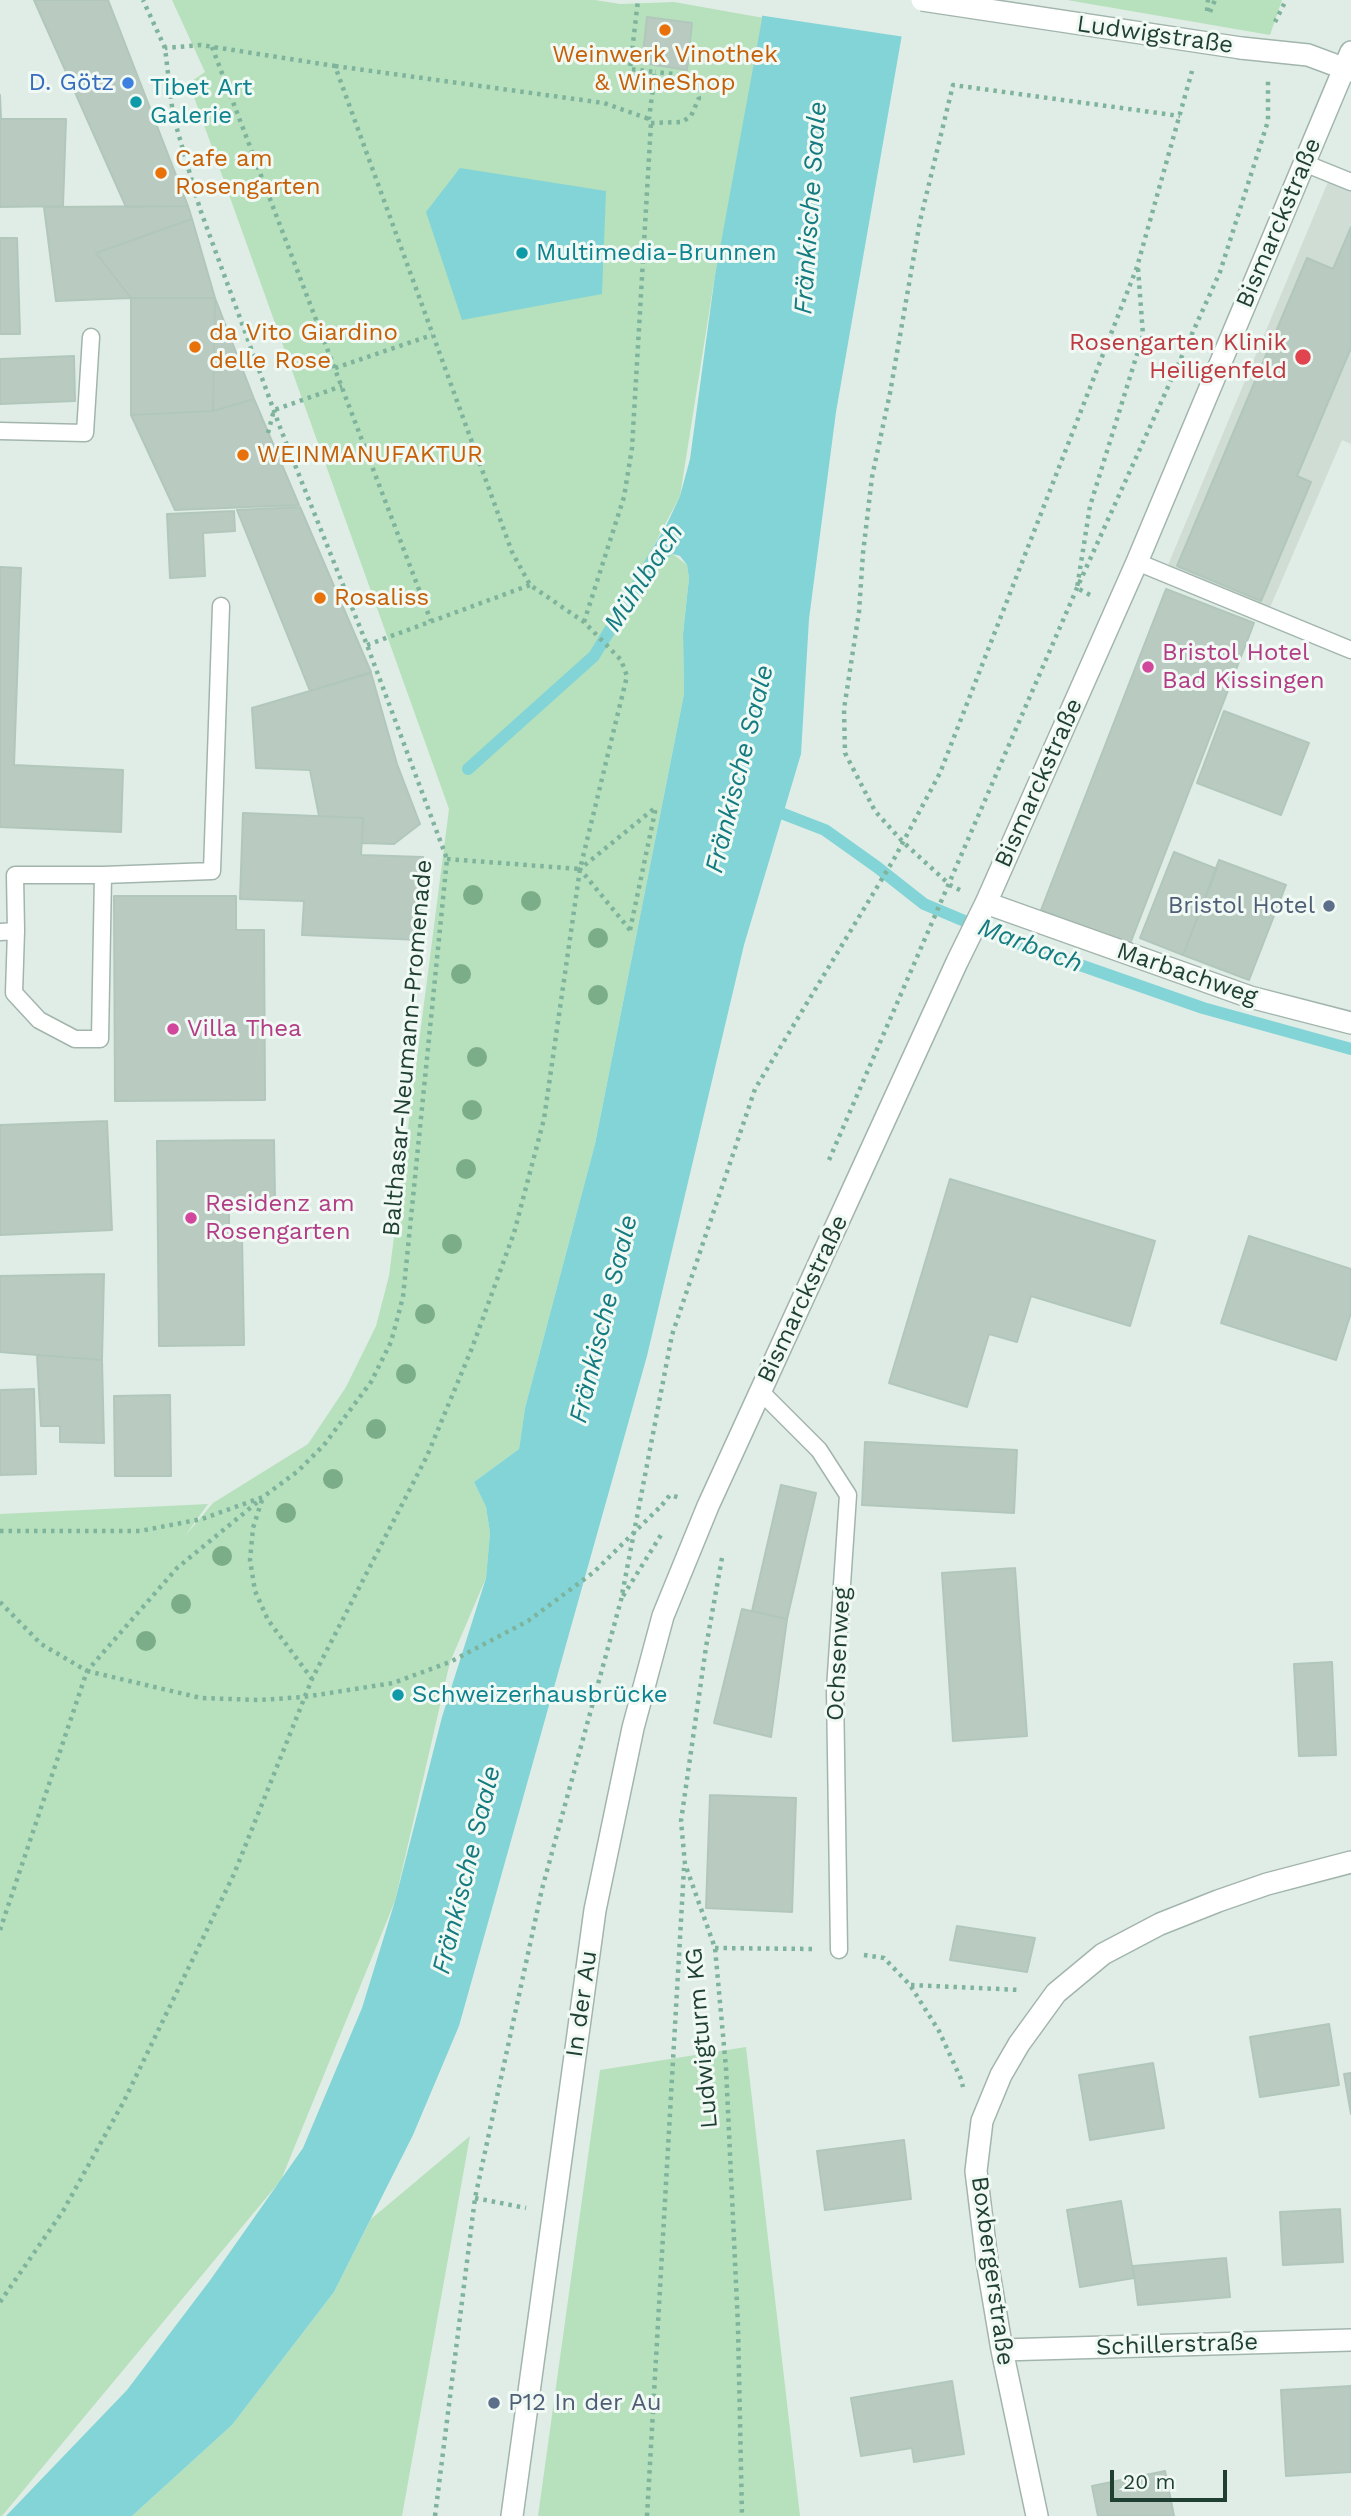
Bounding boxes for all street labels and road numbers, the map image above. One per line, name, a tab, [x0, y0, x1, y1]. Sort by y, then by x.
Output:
street label: Ludwigstraße	[1075, 10, 1235, 60]
street label: Bismarckstraße	[1230, 134, 1328, 312]
street label: Bismarckstraße	[989, 694, 1089, 872]
street label: Balthasar-Neumann-Promenade	[377, 858, 439, 1238]
street label: Marbachweg	[1113, 936, 1261, 1012]
street label: Bismarckstraße	[752, 1211, 854, 1387]
street label: Ochsenweg	[821, 1586, 857, 1722]
street label: Ludwigturm KG	[680, 1946, 724, 2130]
street label: In der Au	[560, 1949, 604, 2059]
street label: Boxbergerstraße	[964, 2175, 1020, 2367]
street label: Schillerstraße	[1095, 2328, 1259, 2362]

